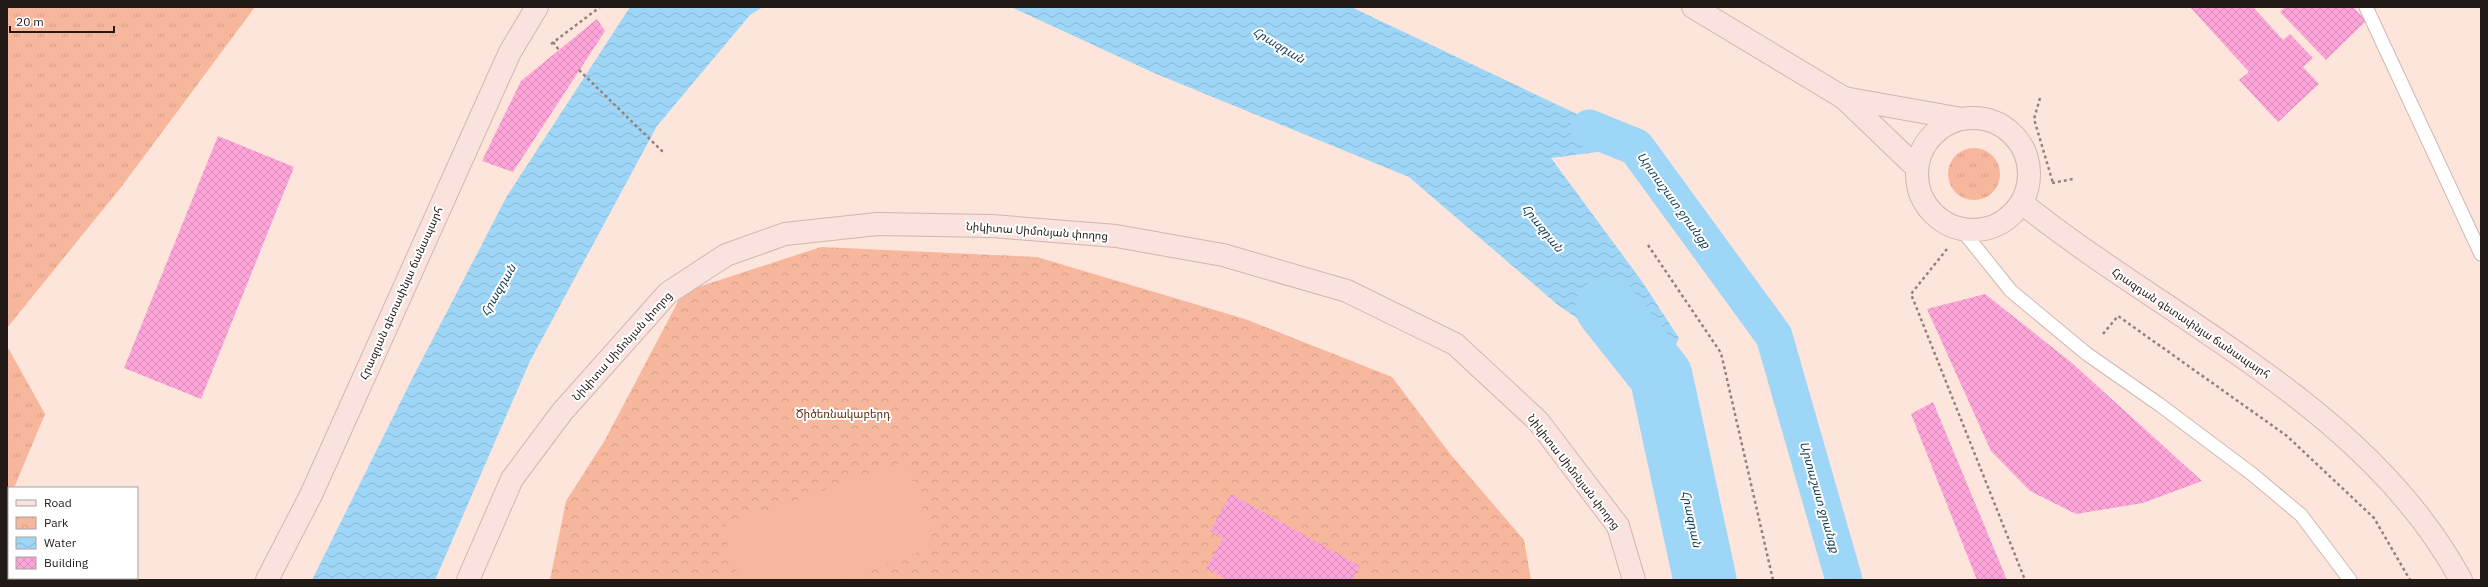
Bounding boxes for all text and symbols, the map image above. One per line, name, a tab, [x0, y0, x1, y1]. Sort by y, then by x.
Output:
scale bar	[10, 8, 114, 34]
text: 20 m	[16, 14, 44, 29]
water label: Հրազդան	[1251, 24, 1308, 67]
water label: Արտաշատ ջրանցք	[1634, 149, 1714, 252]
water label: Հրազդան	[1519, 201, 1567, 256]
street label: Հրազդան գետափնյա ճանապարհ	[356, 204, 446, 382]
street label: Նիկիտա Սիմոնյան փողոց	[965, 219, 1109, 243]
water label: Հրազդան	[477, 261, 519, 319]
street label: Հրազդան գետափնյա ճանապարհ	[2109, 265, 2273, 381]
street label: Նիկիտա Սիմոնյան փողոց	[569, 288, 675, 404]
park label: Ծիծեռնակաբերդ	[796, 407, 890, 421]
street label: Նիկիտա Սիմոնյան փողոց	[1525, 412, 1623, 532]
water label: Արտաշատ ջրանցք	[1797, 440, 1843, 555]
legend	[8, 487, 138, 579]
water label: Հրազդան	[1679, 489, 1705, 549]
text: Road	[44, 495, 72, 510]
text: Park	[44, 515, 69, 530]
text: Water	[44, 535, 77, 550]
text: Building	[44, 555, 89, 570]

